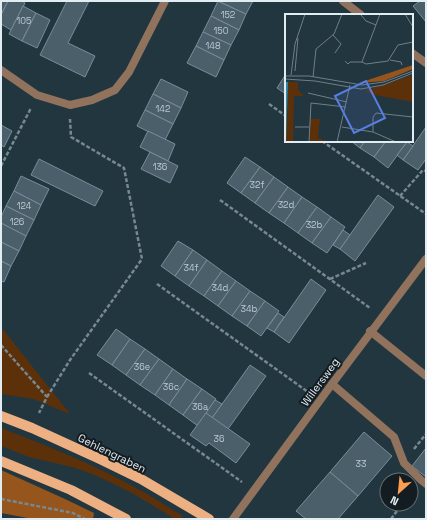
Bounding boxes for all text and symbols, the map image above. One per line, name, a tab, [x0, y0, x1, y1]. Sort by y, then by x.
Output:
house number: 152	[221, 9, 235, 21]
inset map	[285, 14, 413, 142]
house number: 105	[17, 15, 31, 27]
house number: 150	[214, 25, 229, 37]
house number: 148	[206, 40, 221, 52]
house number: 142	[156, 103, 170, 115]
house number: 136	[153, 161, 168, 173]
house number: 32f	[250, 179, 264, 191]
house number: 32d	[278, 199, 295, 211]
house number: 124	[17, 200, 32, 212]
house number: 126	[10, 216, 25, 228]
house number: 32b	[306, 219, 323, 231]
house number: 34f	[183, 262, 199, 274]
house number: 34d	[212, 282, 229, 294]
house number: 34b	[241, 303, 258, 315]
street label: Willersweg	[298, 355, 342, 409]
house number: 36e	[134, 361, 150, 373]
house number: 36c	[163, 381, 179, 393]
house number: 36a	[192, 401, 208, 413]
street label: Gehlengraben	[76, 430, 148, 476]
house number: 36	[214, 433, 225, 445]
house number: 33	[356, 458, 366, 470]
north arrow	[379, 472, 419, 512]
text: N	[388, 493, 401, 509]

